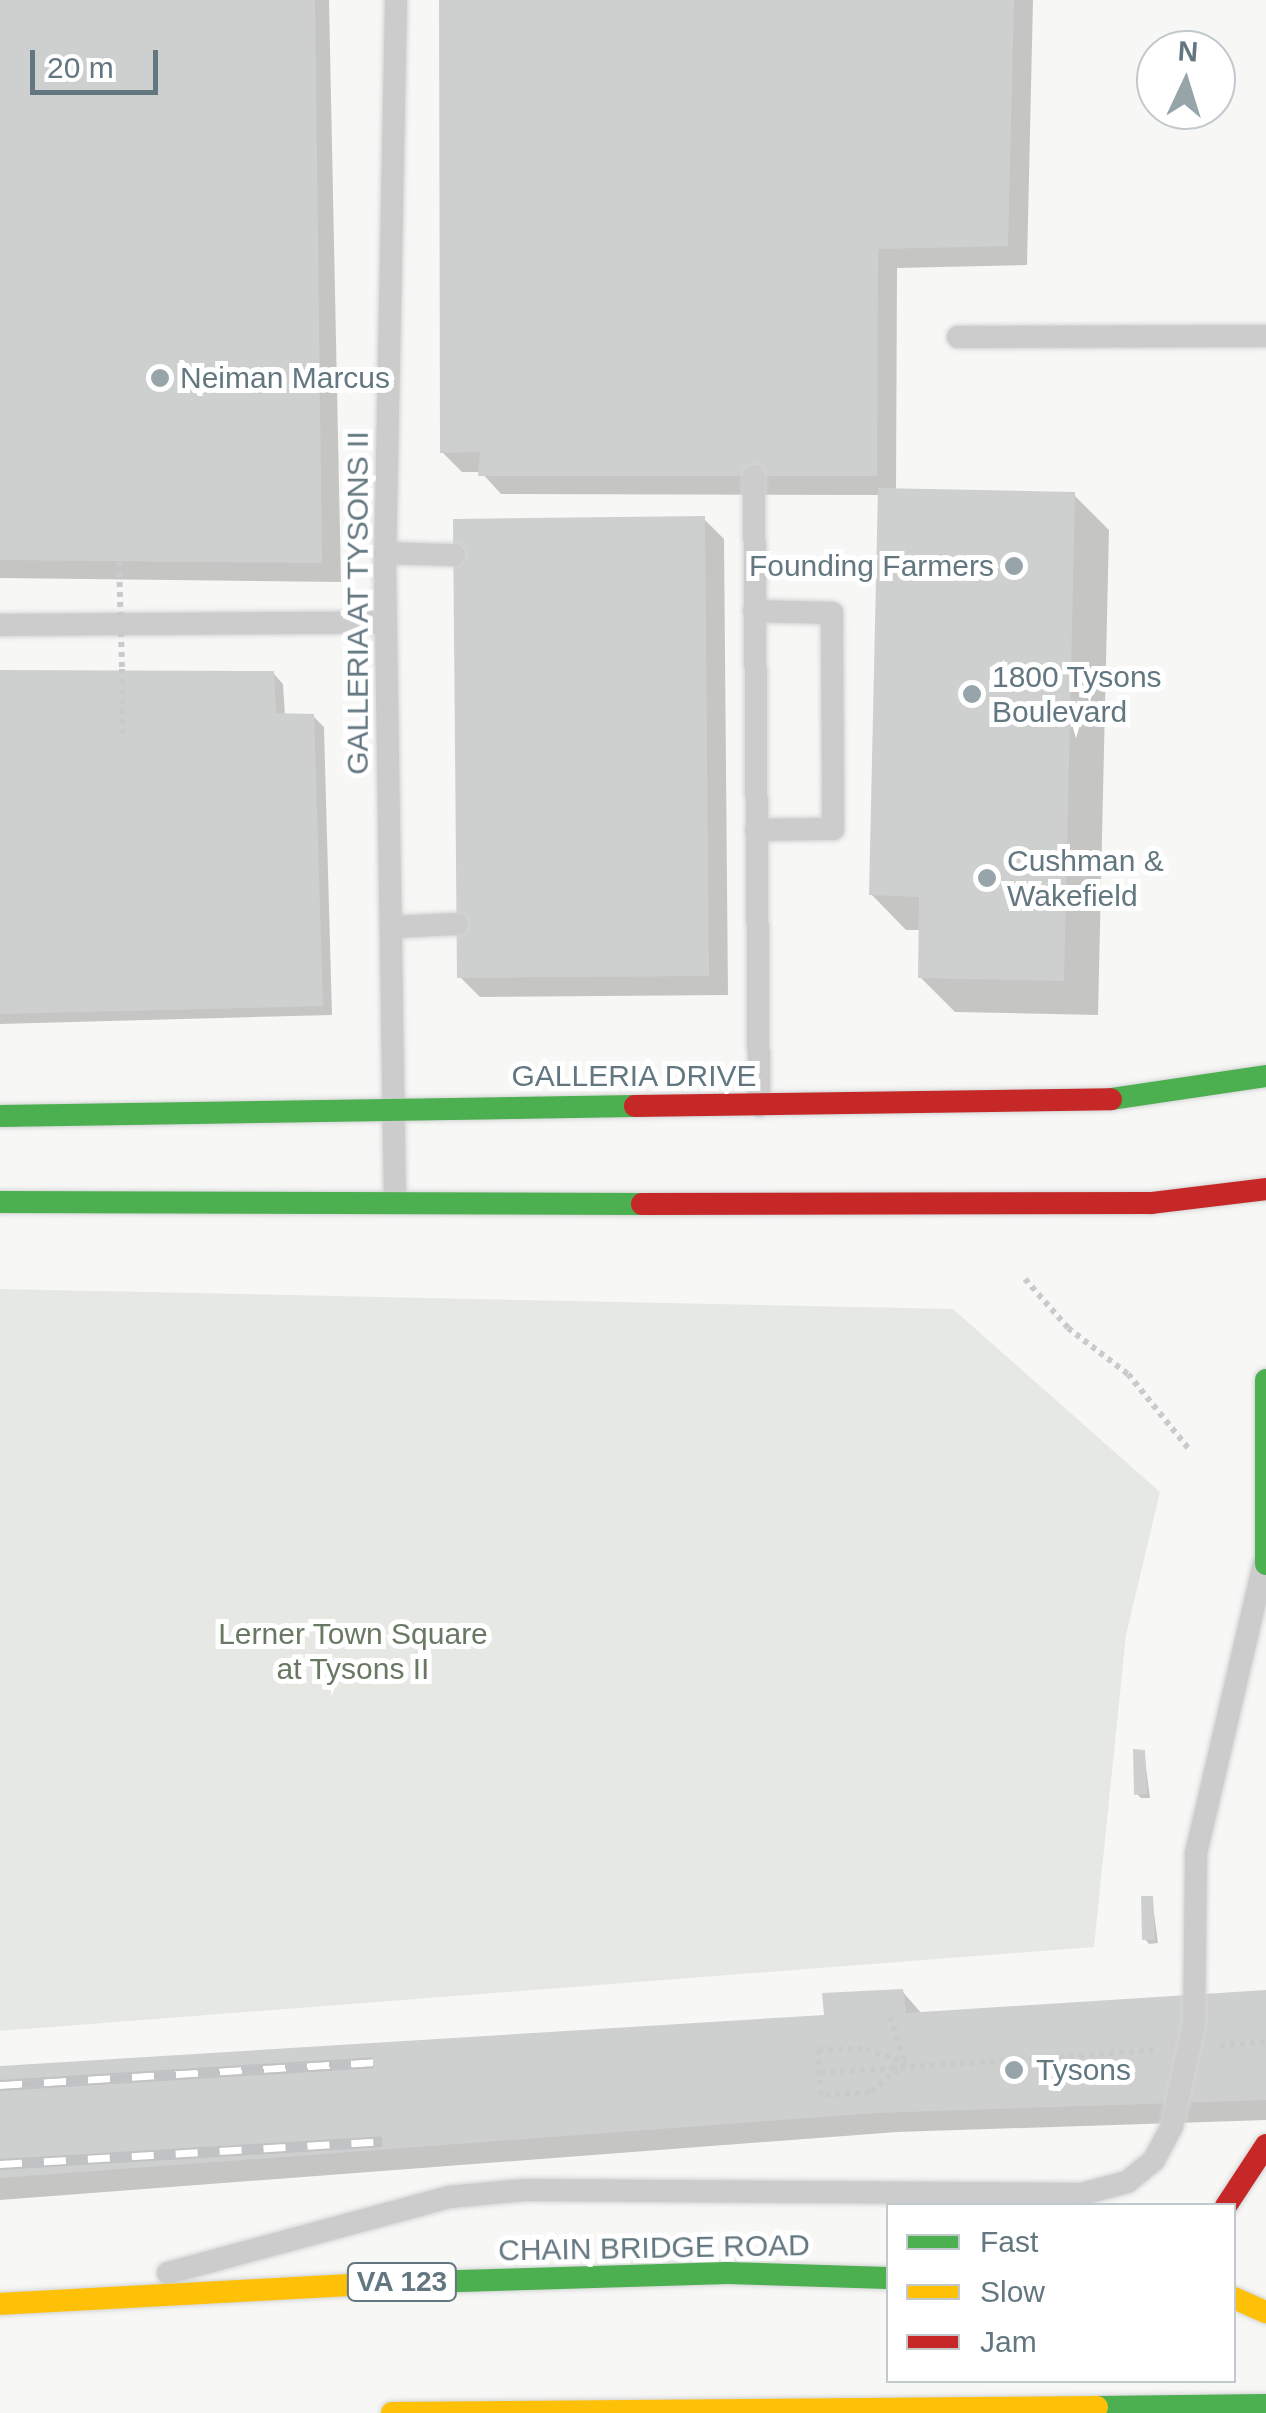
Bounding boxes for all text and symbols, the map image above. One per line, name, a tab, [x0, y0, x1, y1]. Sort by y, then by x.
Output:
scale bar	[35, 30, 162, 92]
north arrow	[1136, 30, 1236, 130]
text: N	[1177, 35, 1199, 68]
text: 20 m	[47, 51, 114, 84]
place label: Neiman Marcus	[180, 360, 390, 396]
marker: Neiman Marcus	[149, 367, 171, 389]
street label: GALLERIA AT TYSONS II	[340, 429, 376, 777]
place label: Founding Farmers	[749, 548, 994, 584]
marker: Founding Farmers	[1003, 555, 1025, 577]
place label: 1800 Tysons Boulevard	[992, 659, 1162, 730]
marker: 1800 Tysons Boulevard	[961, 683, 983, 705]
place label: Cushman & Wakefield	[1007, 843, 1164, 914]
marker: Cushman & Wakefield	[976, 867, 998, 889]
street label: GALLERIA DRIVE	[511, 1058, 757, 1094]
park label: Lerner Town Square at Tysons II	[218, 1616, 488, 1686]
place label: Tysons	[1036, 2052, 1131, 2088]
marker: Tysons	[1001, 2057, 1027, 2083]
legend	[886, 2203, 1236, 2383]
text: Fast	[980, 2225, 1038, 2258]
street label: CHAIN BRIDGE ROAD	[498, 2227, 810, 2269]
road number: VA 123	[344, 2259, 460, 2305]
text: Slow	[980, 2275, 1045, 2308]
text: Jam	[980, 2325, 1037, 2358]

